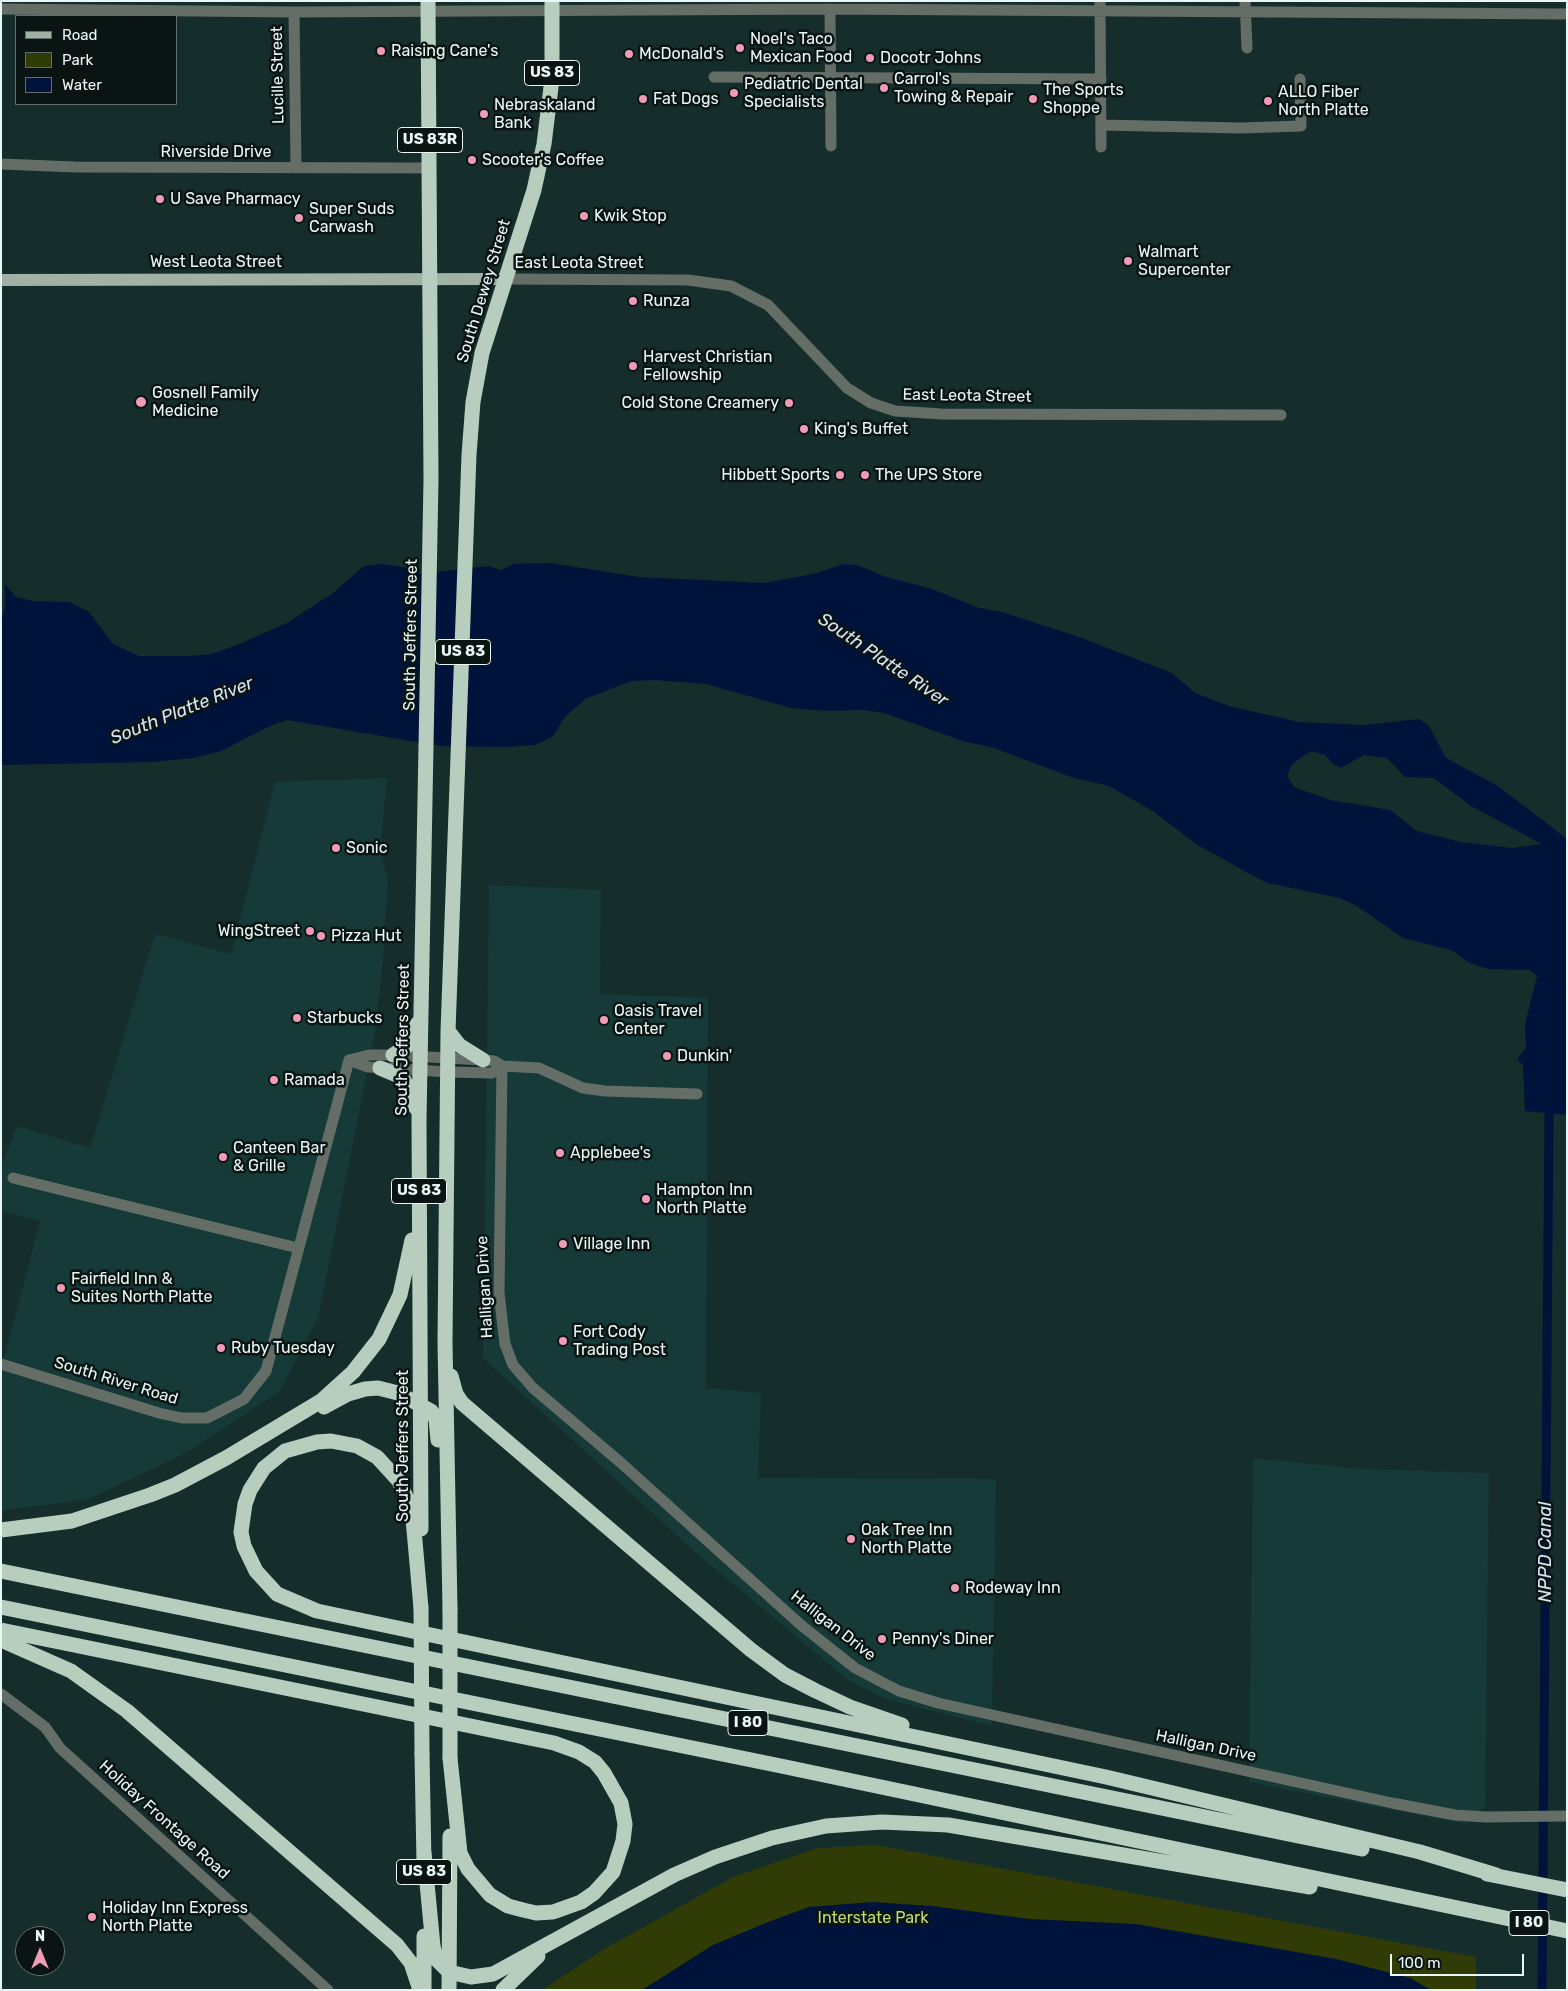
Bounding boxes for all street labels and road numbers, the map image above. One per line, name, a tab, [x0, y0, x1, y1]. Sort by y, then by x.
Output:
street label: Lucille Street	[268, 26, 288, 124]
road number: US 83	[524, 60, 580, 86]
road number: US 83R	[398, 128, 462, 152]
street label: Riverside Drive	[161, 142, 271, 162]
street label: South Dewey Street	[453, 217, 515, 365]
street label: West Leota Street	[150, 252, 282, 272]
street label: East Leota Street	[514, 253, 644, 273]
street label: East Leota Street	[902, 385, 1032, 407]
street label: South Jeffers Street	[400, 559, 422, 711]
road number: US 83	[436, 640, 490, 664]
street label: South Jeffers Street	[392, 964, 414, 1116]
road number: US 83	[392, 1178, 446, 1204]
street label: Halligan Drive	[473, 1235, 497, 1339]
street label: South River Road	[52, 1353, 180, 1409]
street label: South Jeffers Street	[393, 1370, 413, 1522]
street label: Halligan Drive	[787, 1587, 879, 1665]
road number: I 80	[728, 1710, 768, 1736]
street label: Halligan Drive	[1154, 1726, 1258, 1766]
street label: Holiday Frontage Road	[95, 1756, 233, 1884]
road number: US 83	[396, 1860, 452, 1884]
road number: I 80	[1509, 1910, 1549, 1936]

